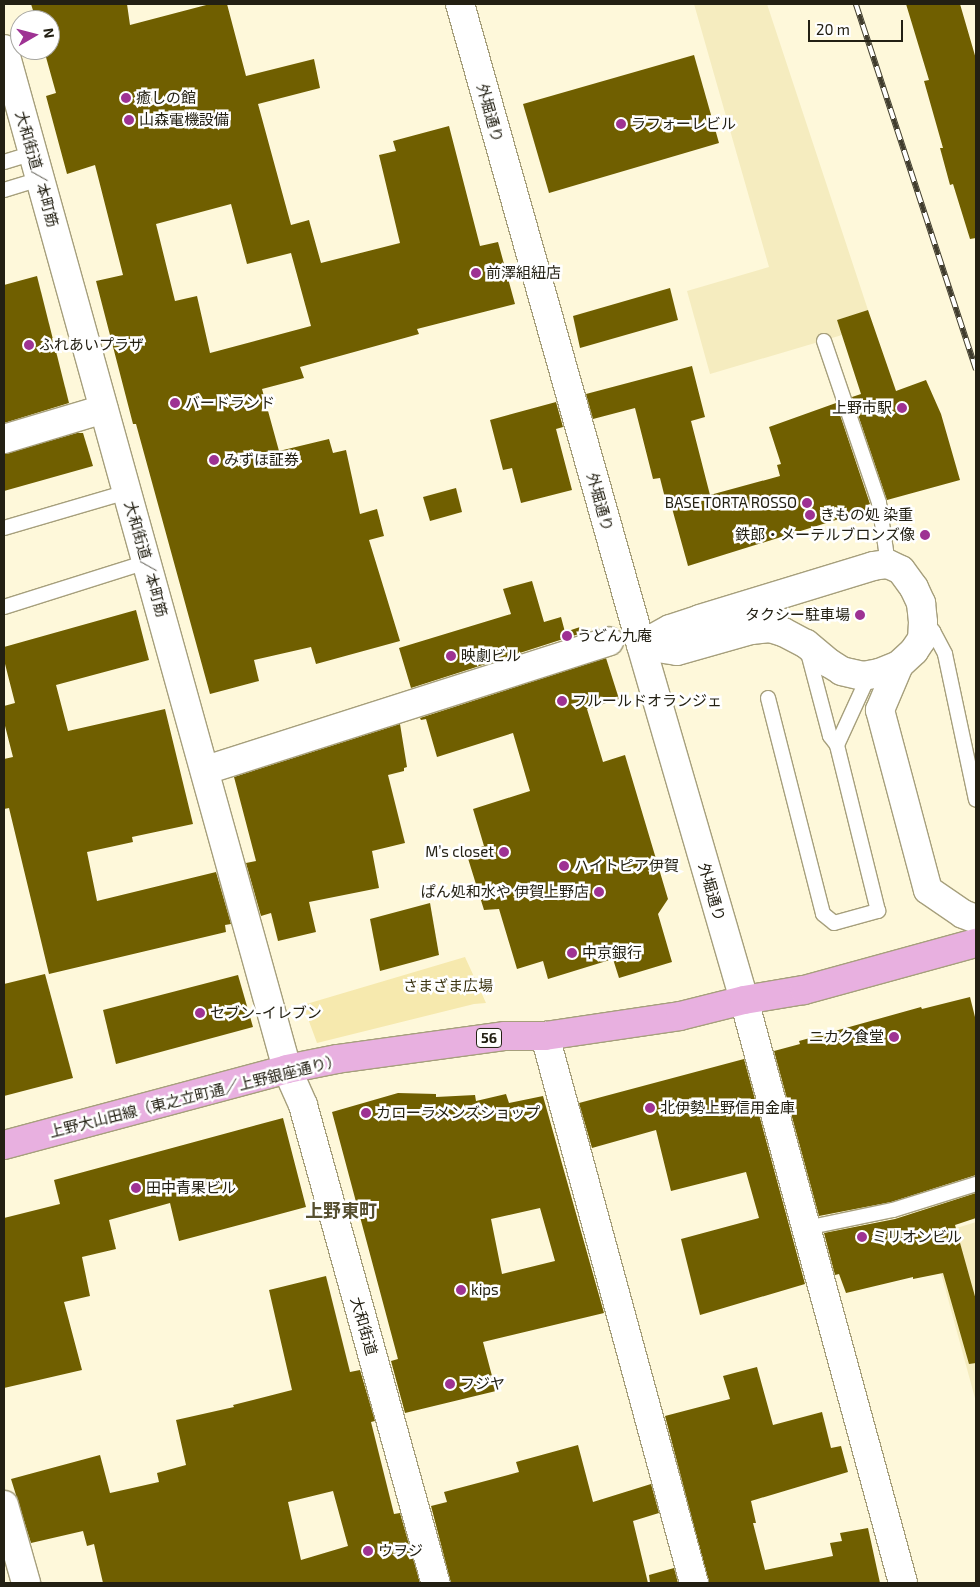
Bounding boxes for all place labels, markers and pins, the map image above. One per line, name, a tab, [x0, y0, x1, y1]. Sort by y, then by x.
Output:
place label: 癒しの館	[136, 89, 196, 107]
marker: 癒しの館	[120, 92, 132, 104]
place label: 山森電機設備	[139, 111, 229, 129]
marker: 山森電機設備	[123, 114, 135, 126]
place label: ラフォーレビル	[631, 115, 736, 133]
marker: ラフォーレビル	[615, 118, 627, 130]
place label: 前澤組紐店	[486, 264, 561, 282]
marker: 前澤組紐店	[470, 267, 482, 279]
place label: ふれあいプラザ	[39, 336, 144, 354]
marker: ふれあいプラザ	[23, 339, 35, 351]
place label: バードランド	[185, 394, 275, 412]
marker: バードランド	[169, 397, 181, 409]
place label: 上野市駅	[832, 399, 892, 417]
marker: 上野市駅	[896, 402, 908, 414]
place label: みずほ証券	[224, 451, 299, 469]
marker: みずほ証券	[208, 454, 220, 466]
place label: BASE TORTA ROSSO	[664, 494, 797, 512]
marker: BASE TORTA ROSSO	[801, 497, 813, 509]
place label: きもの処 染重	[820, 506, 913, 524]
marker: きもの処 染重	[804, 509, 816, 521]
place label: 鉄郎・メーテルブロンズ像	[735, 526, 915, 544]
marker: 鉄郎・メーテルブロンズ像	[919, 529, 931, 541]
place label: タクシー駐車場	[745, 606, 850, 624]
marker: タクシー駐車場	[854, 609, 866, 621]
place label: うどん九庵	[577, 627, 652, 645]
marker: うどん九庵	[561, 630, 573, 642]
place label: 映劇ビル	[461, 647, 521, 665]
marker: 映劇ビル	[445, 650, 457, 662]
place label: フルールドオランジェ	[572, 692, 722, 710]
marker: フルールドオランジェ	[556, 695, 568, 707]
place label: M’s closet	[425, 843, 494, 861]
marker: M’s closet	[498, 846, 510, 858]
place label: ハイトピア伊賀	[574, 857, 679, 875]
marker: ハイトピア伊賀	[558, 860, 570, 872]
place label: ぱん処和水や 伊賀上野店	[421, 883, 589, 901]
marker: ぱん処和水や 伊賀上野店	[593, 886, 605, 898]
place label: 中京銀行	[582, 944, 642, 962]
marker: 中京銀行	[566, 947, 578, 959]
place label: セブン-イレブン	[210, 1004, 322, 1022]
marker: セブン-イレブン	[194, 1007, 206, 1019]
place label: ニカク食堂	[809, 1028, 884, 1046]
marker: ニカク食堂	[888, 1031, 900, 1043]
place label: 北伊勢上野信用金庫	[660, 1099, 795, 1117]
marker: 北伊勢上野信用金庫	[644, 1102, 656, 1114]
place label: カローラメンズショップ	[376, 1104, 541, 1122]
marker: カローラメンズショップ	[360, 1107, 372, 1119]
place label: 田中青果ビル	[146, 1179, 236, 1197]
marker: 田中青果ビル	[130, 1182, 142, 1194]
place label: ミリオンビル	[872, 1228, 962, 1246]
marker: ミリオンビル	[856, 1231, 868, 1243]
place label: kips	[471, 1281, 499, 1299]
marker: kips	[455, 1284, 467, 1296]
place label: フジヤ	[460, 1375, 505, 1393]
marker: フジヤ	[444, 1378, 456, 1390]
place label: ウヲジ	[378, 1542, 423, 1560]
marker: ウヲジ	[362, 1545, 374, 1557]

